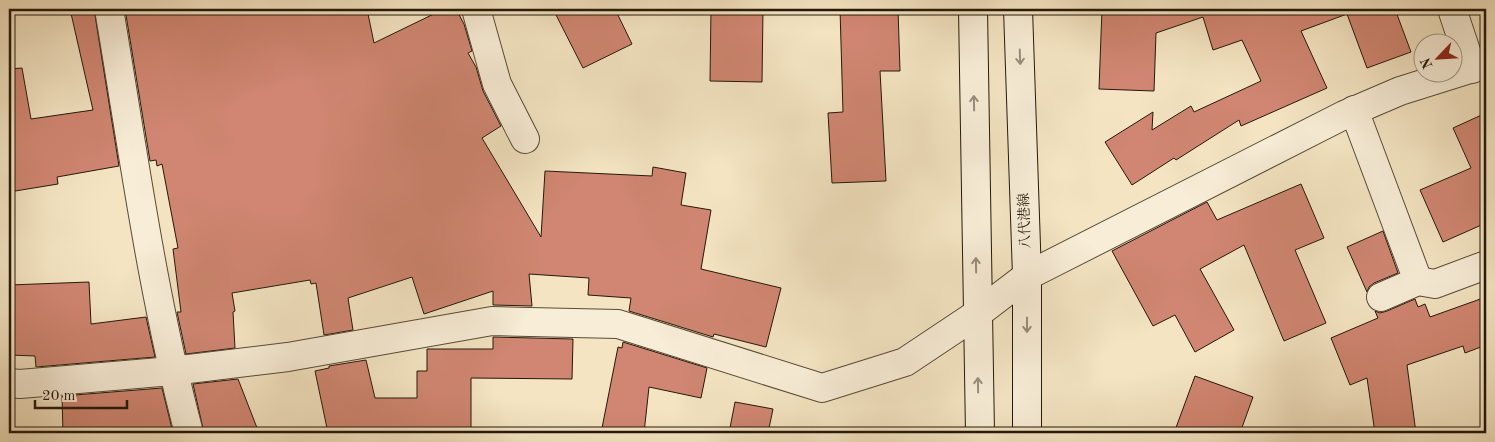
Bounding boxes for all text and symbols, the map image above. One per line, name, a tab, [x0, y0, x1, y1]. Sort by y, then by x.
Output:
north arrow	[1412, 32, 1462, 82]
one-way arrow	[1015, 49, 1024, 65]
text: N	[1418, 55, 1436, 71]
one-way arrow	[969, 95, 979, 112]
street label: 八代港線	[1016, 193, 1033, 249]
one-way arrow	[971, 258, 981, 274]
one-way arrow	[1022, 316, 1032, 332]
scale bar	[35, 377, 128, 409]
one-way arrow	[974, 377, 983, 393]
text: 20 m	[42, 389, 76, 404]

